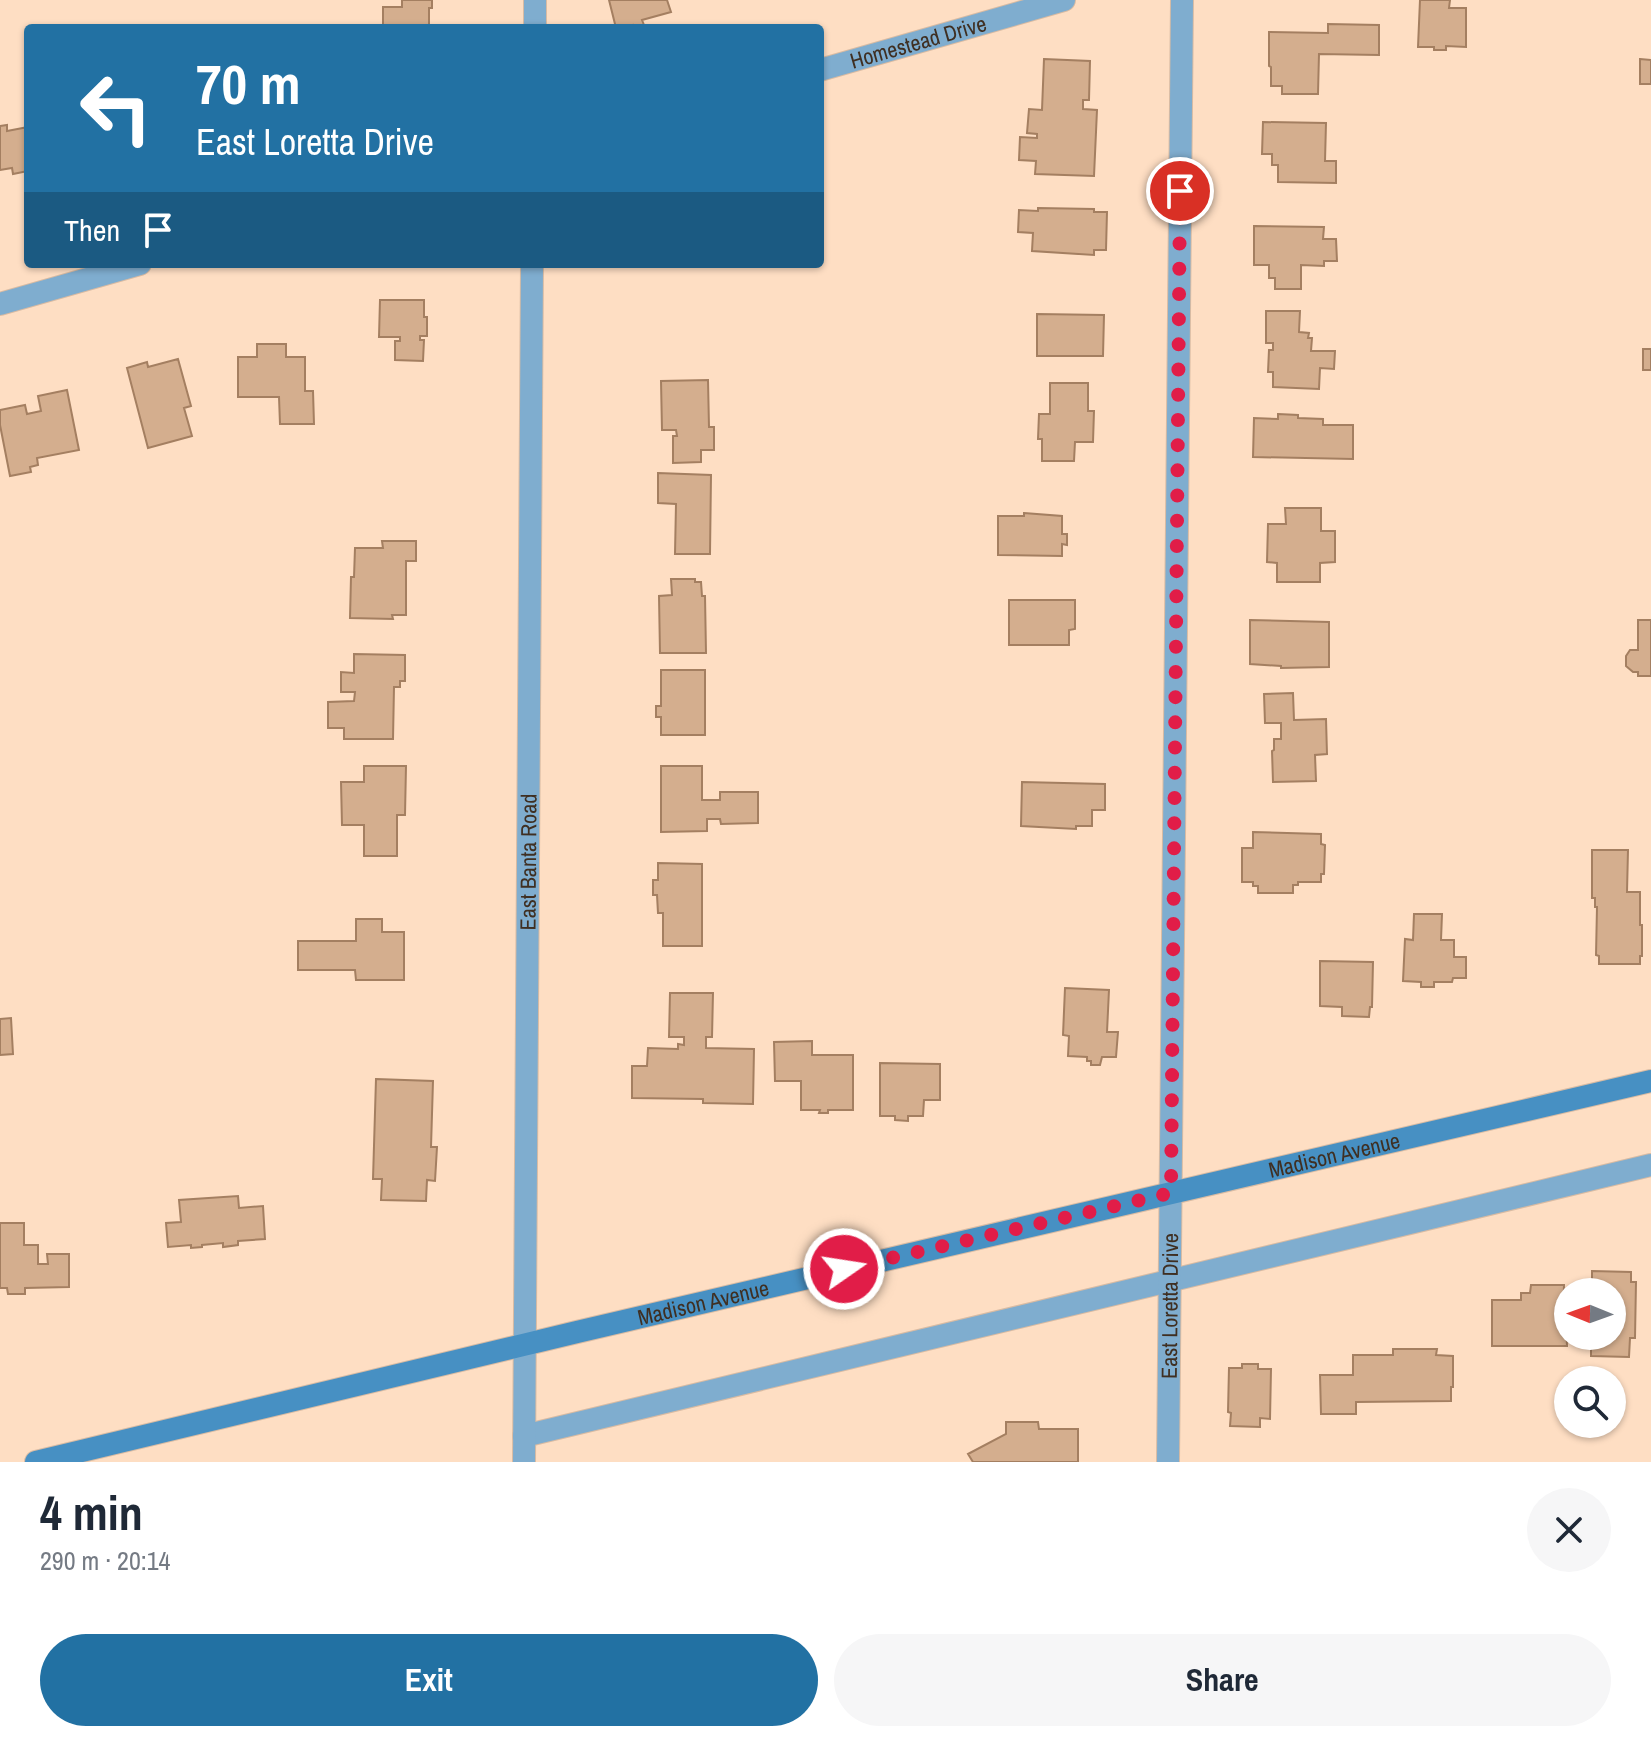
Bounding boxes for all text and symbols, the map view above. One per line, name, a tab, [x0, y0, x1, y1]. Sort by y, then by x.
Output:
street label: Homestead Drive	[846, 8, 990, 76]
text: 70 m	[196, 46, 301, 121]
icon: left	[64, 56, 168, 160]
text: East Loretta Drive	[196, 118, 434, 166]
pin	[1146, 157, 1214, 225]
icon: arrive	[1158, 169, 1202, 213]
icon: arrive	[136, 208, 180, 252]
text: Then	[64, 210, 120, 250]
street label: East Banta Road	[513, 794, 543, 930]
street label: Madison Avenue	[1265, 1125, 1403, 1185]
position arrow	[802, 1227, 886, 1311]
street label: East Loretta Drive	[1154, 1233, 1185, 1379]
street label: Madison Avenue	[634, 1273, 772, 1332]
north arrow	[1554, 1278, 1626, 1350]
map controls	[1554, 1278, 1626, 1438]
button: search	[1554, 1366, 1626, 1438]
text: 4 min	[40, 1480, 143, 1545]
button: close	[1527, 1488, 1611, 1572]
text: 290 m · 20:14	[40, 1543, 170, 1578]
button: Exit	[40, 1634, 818, 1726]
button: Share	[834, 1634, 1611, 1726]

